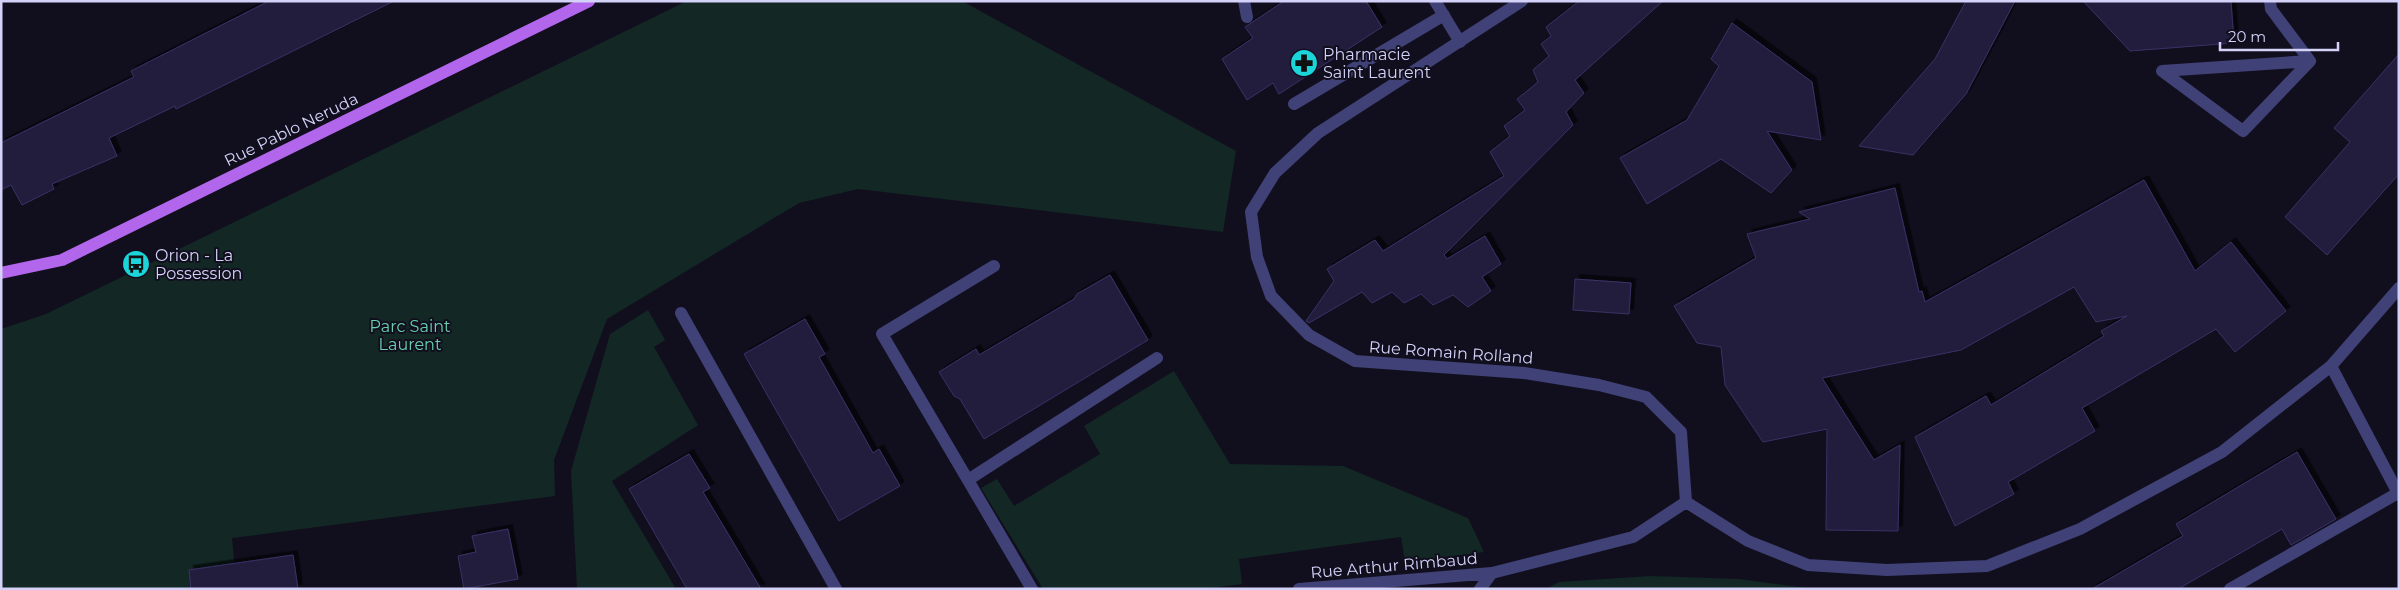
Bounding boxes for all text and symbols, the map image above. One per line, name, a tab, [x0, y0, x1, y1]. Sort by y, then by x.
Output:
scale bar	[2220, 20, 2338, 52]
text: 20 m	[2228, 27, 2266, 46]
place label: Pharmacie Saint Laurent	[1323, 45, 1431, 82]
pharmacy icon: Pharmacie Saint Laurent	[1289, 48, 1319, 78]
street label: Rue Pablo Neruda	[221, 89, 361, 170]
place label: Orion - La Possession	[155, 246, 242, 283]
bus stop icon: Orion - La Possession	[121, 249, 151, 279]
park label: Parc Saint Laurent	[370, 317, 451, 354]
street label: Rue Romain Rolland	[1368, 337, 1534, 368]
street label: Rue Arthur Rimbaud	[1310, 549, 1478, 582]

